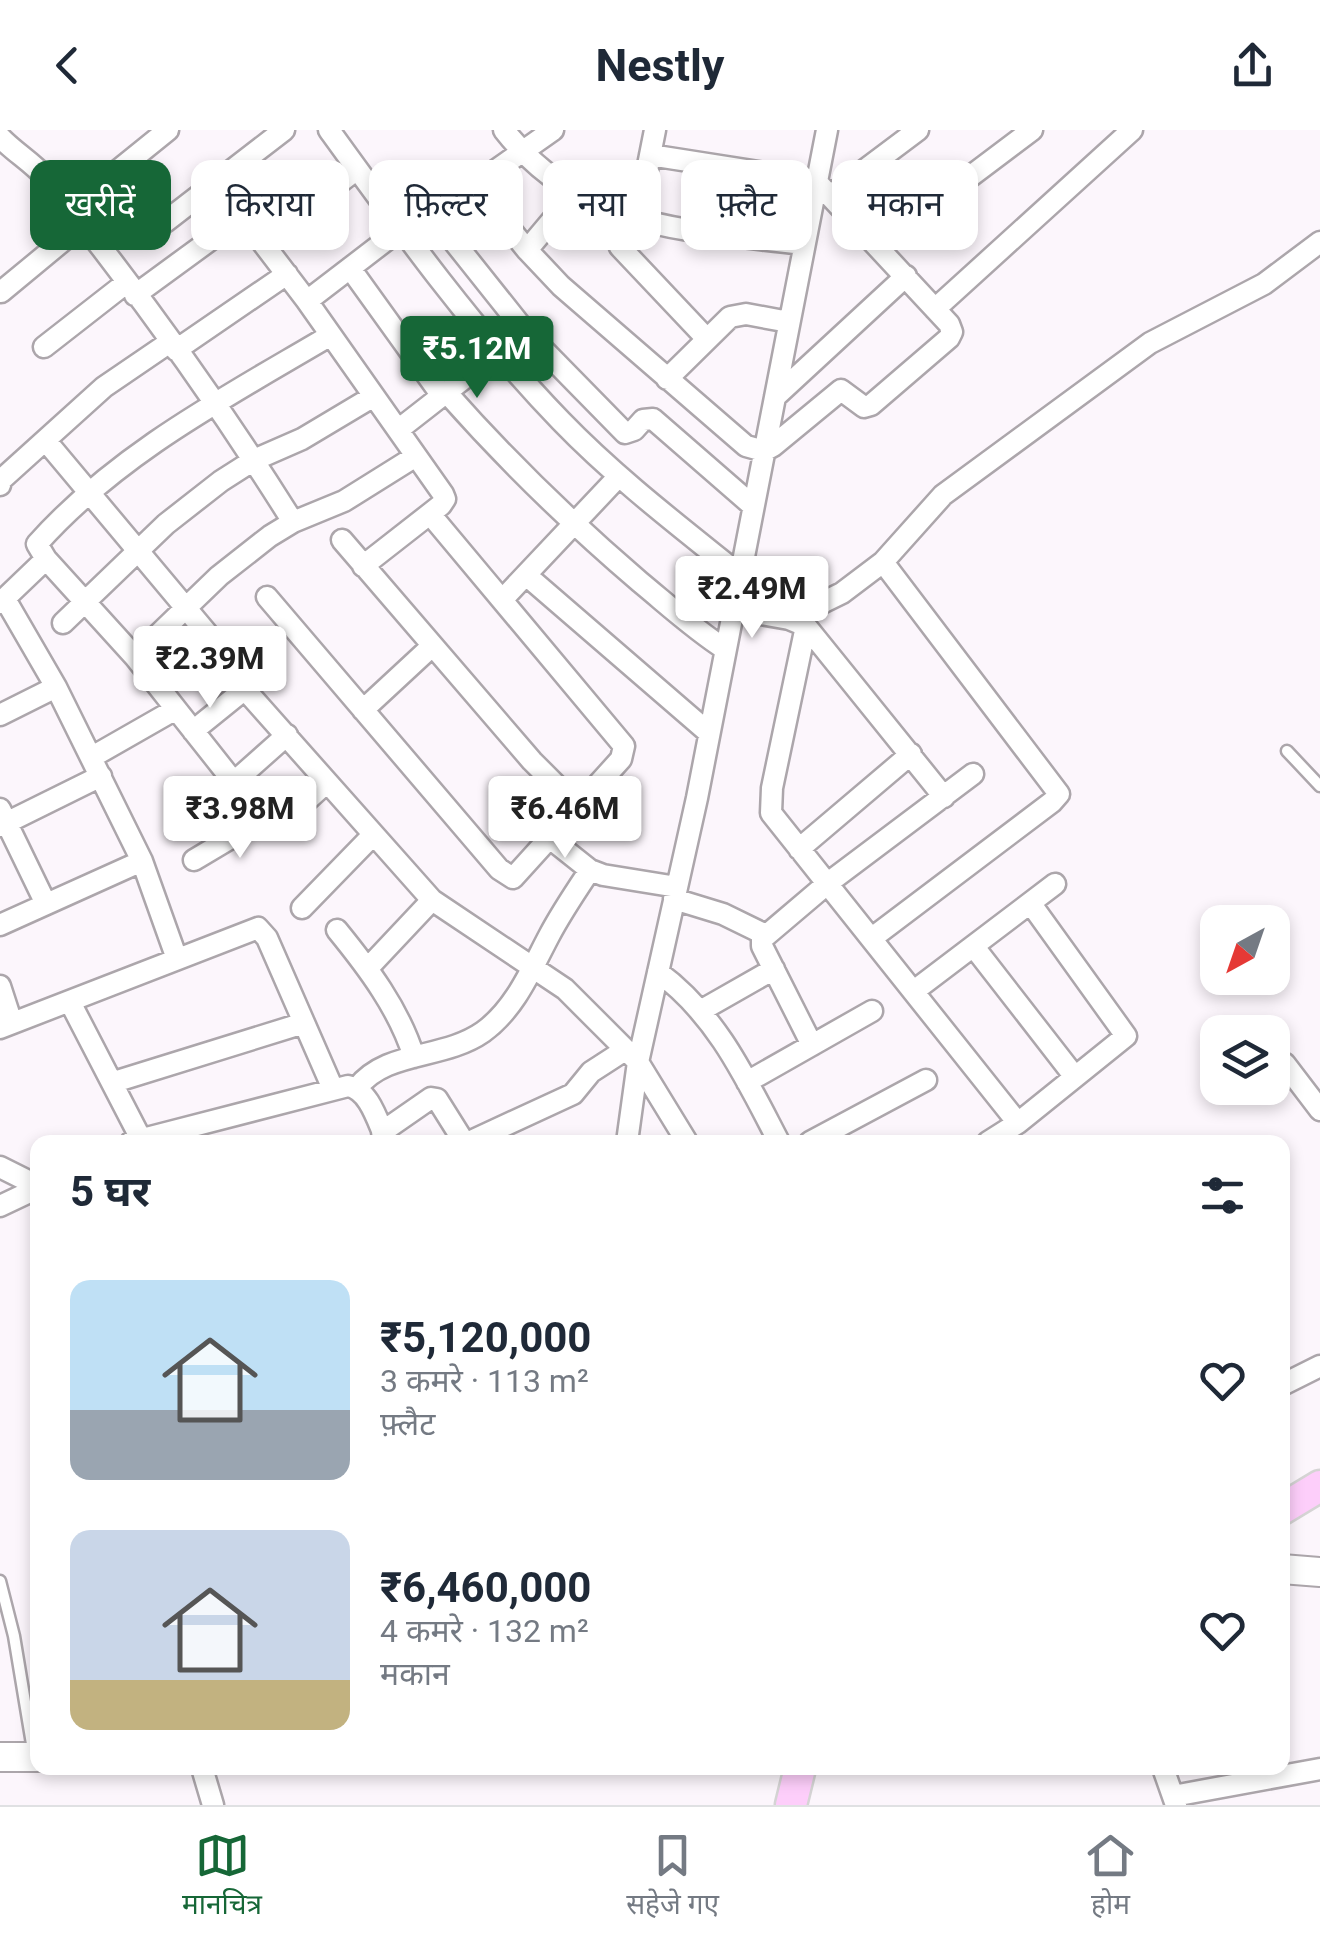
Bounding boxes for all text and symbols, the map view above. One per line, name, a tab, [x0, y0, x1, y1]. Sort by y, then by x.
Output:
icon: back	[40, 38, 95, 93]
icon: share	[1225, 38, 1280, 93]
text: Nestly	[596, 39, 724, 92]
chip: खरीदें	[30, 160, 171, 250]
chip: किराया	[191, 160, 349, 250]
chip: फ़िल्टर	[369, 160, 523, 250]
chip: नया	[543, 160, 661, 250]
chip: फ़्लैट	[681, 160, 812, 250]
chip: मकान	[832, 160, 978, 250]
pin: ₹5.12M	[396, 316, 558, 401]
text: ₹5.12M	[422, 329, 532, 367]
pin: ₹2.49M	[671, 556, 833, 641]
text: ₹2.49M	[697, 569, 807, 607]
pin: ₹2.39M	[129, 626, 291, 711]
text: ₹2.39M	[155, 639, 265, 677]
pin: ₹3.98M	[159, 776, 321, 861]
pin: ₹6.46M	[484, 776, 646, 861]
text: ₹3.98M	[185, 789, 295, 827]
text: ₹6.46M	[510, 789, 620, 827]
north arrow	[1200, 905, 1290, 995]
map controls	[1200, 905, 1290, 1105]
button: layers	[1200, 1015, 1290, 1105]
text: 5 घर	[70, 1167, 150, 1216]
icon: filters	[1195, 1168, 1250, 1223]
text: ₹5,120,000	[380, 1313, 591, 1362]
icon: home	[150, 1320, 270, 1440]
icon: heart	[1195, 1353, 1250, 1408]
text: 3 कमरे · 113 m²	[380, 1362, 589, 1400]
text: फ़्लैट	[380, 1405, 435, 1443]
text: ₹6,460,000	[380, 1563, 591, 1612]
icon: home	[150, 1570, 270, 1690]
icon: heart	[1195, 1603, 1250, 1658]
text: 4 कमरे · 132 m²	[380, 1612, 589, 1650]
text: मकान	[380, 1655, 450, 1693]
tab: मानचित्र	[182, 1828, 262, 1925]
tab: सहेजे गए	[626, 1828, 719, 1925]
tab: होम	[1083, 1828, 1138, 1925]

